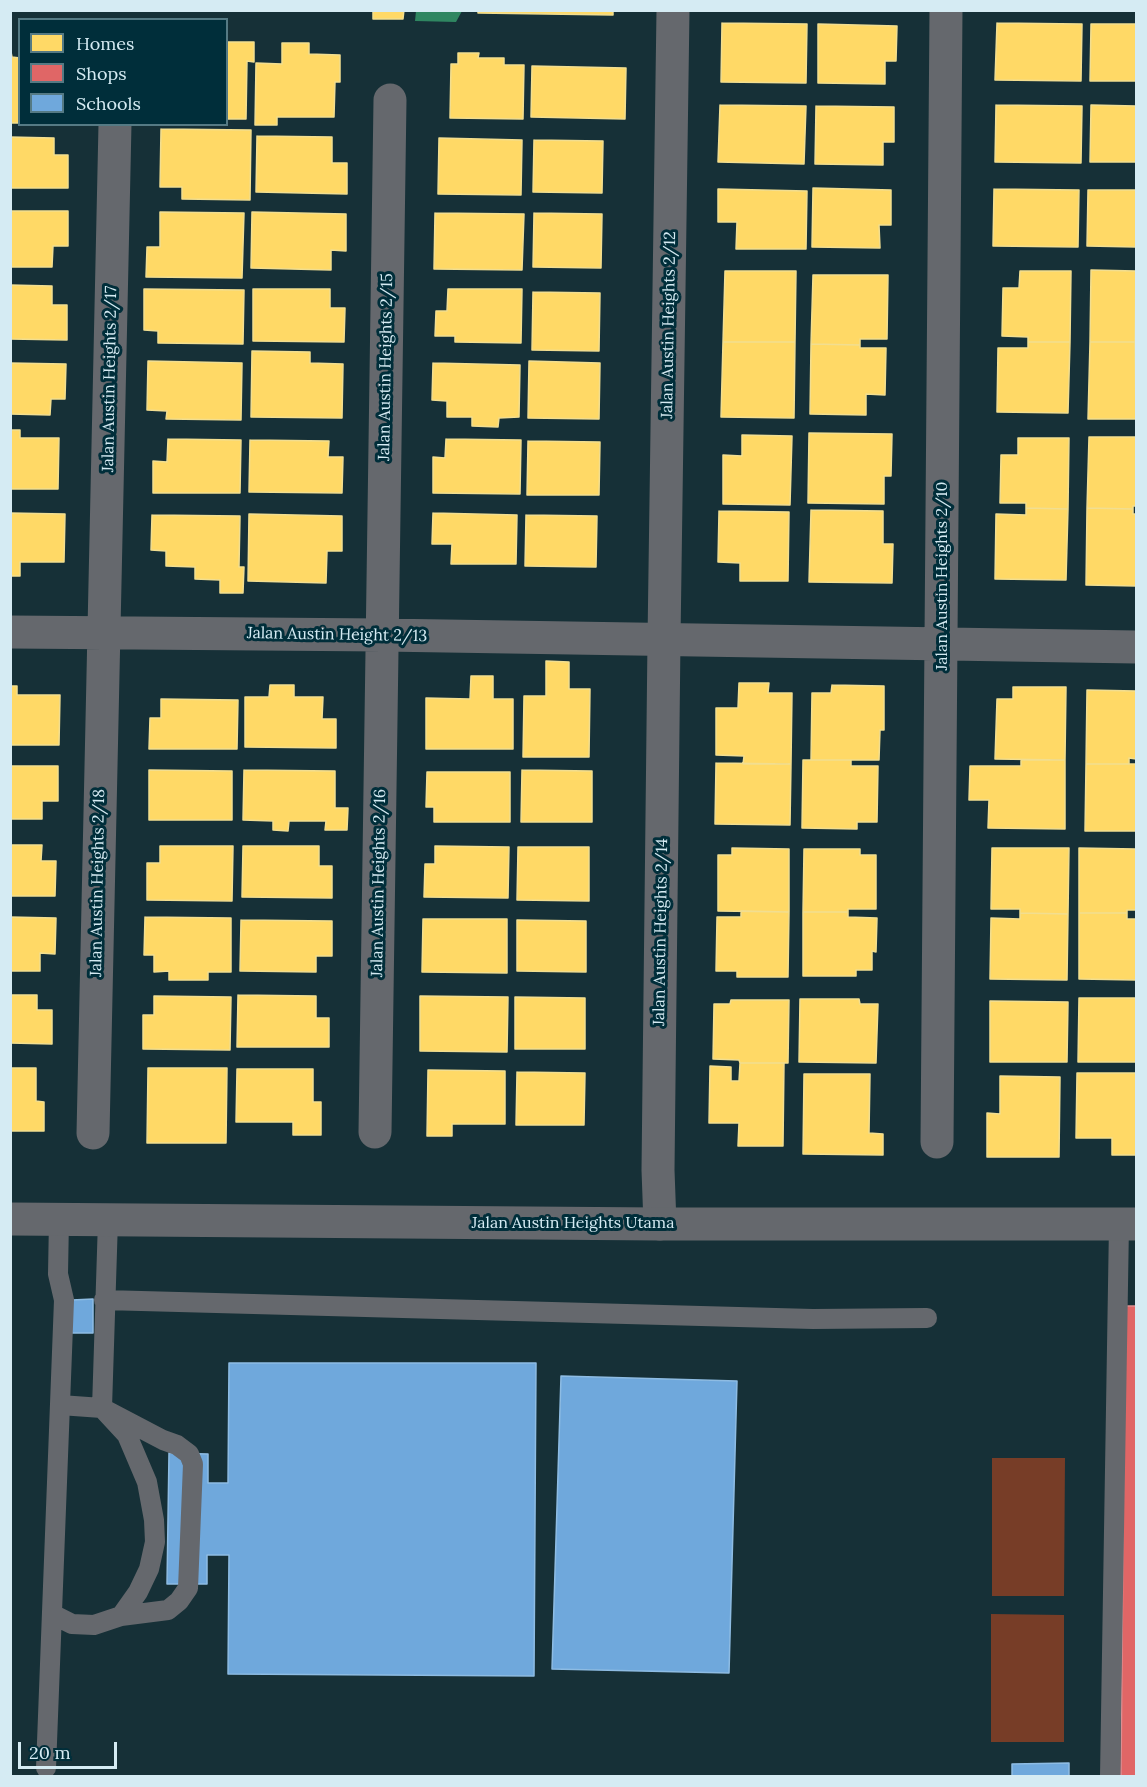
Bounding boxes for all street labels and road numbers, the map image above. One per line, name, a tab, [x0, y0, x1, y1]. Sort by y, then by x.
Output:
street label: Jalan Austin Heights 2/12	[658, 231, 680, 419]
street label: Jalan Austin Heights 2/15	[375, 273, 397, 461]
street label: Jalan Austin Heights 2/17	[99, 286, 121, 472]
street label: Jalan Austin Heights 2/10	[932, 482, 952, 670]
street label: Jalan Austin Height 2/13	[247, 624, 427, 646]
street label: Jalan Austin Heights 2/18	[87, 789, 109, 977]
street label: Jalan Austin Heights 2/16	[368, 789, 390, 977]
street label: Jalan Austin Heights 2/14	[650, 838, 672, 1026]
street label: Jalan Austin Heights Utama	[472, 1213, 674, 1233]

